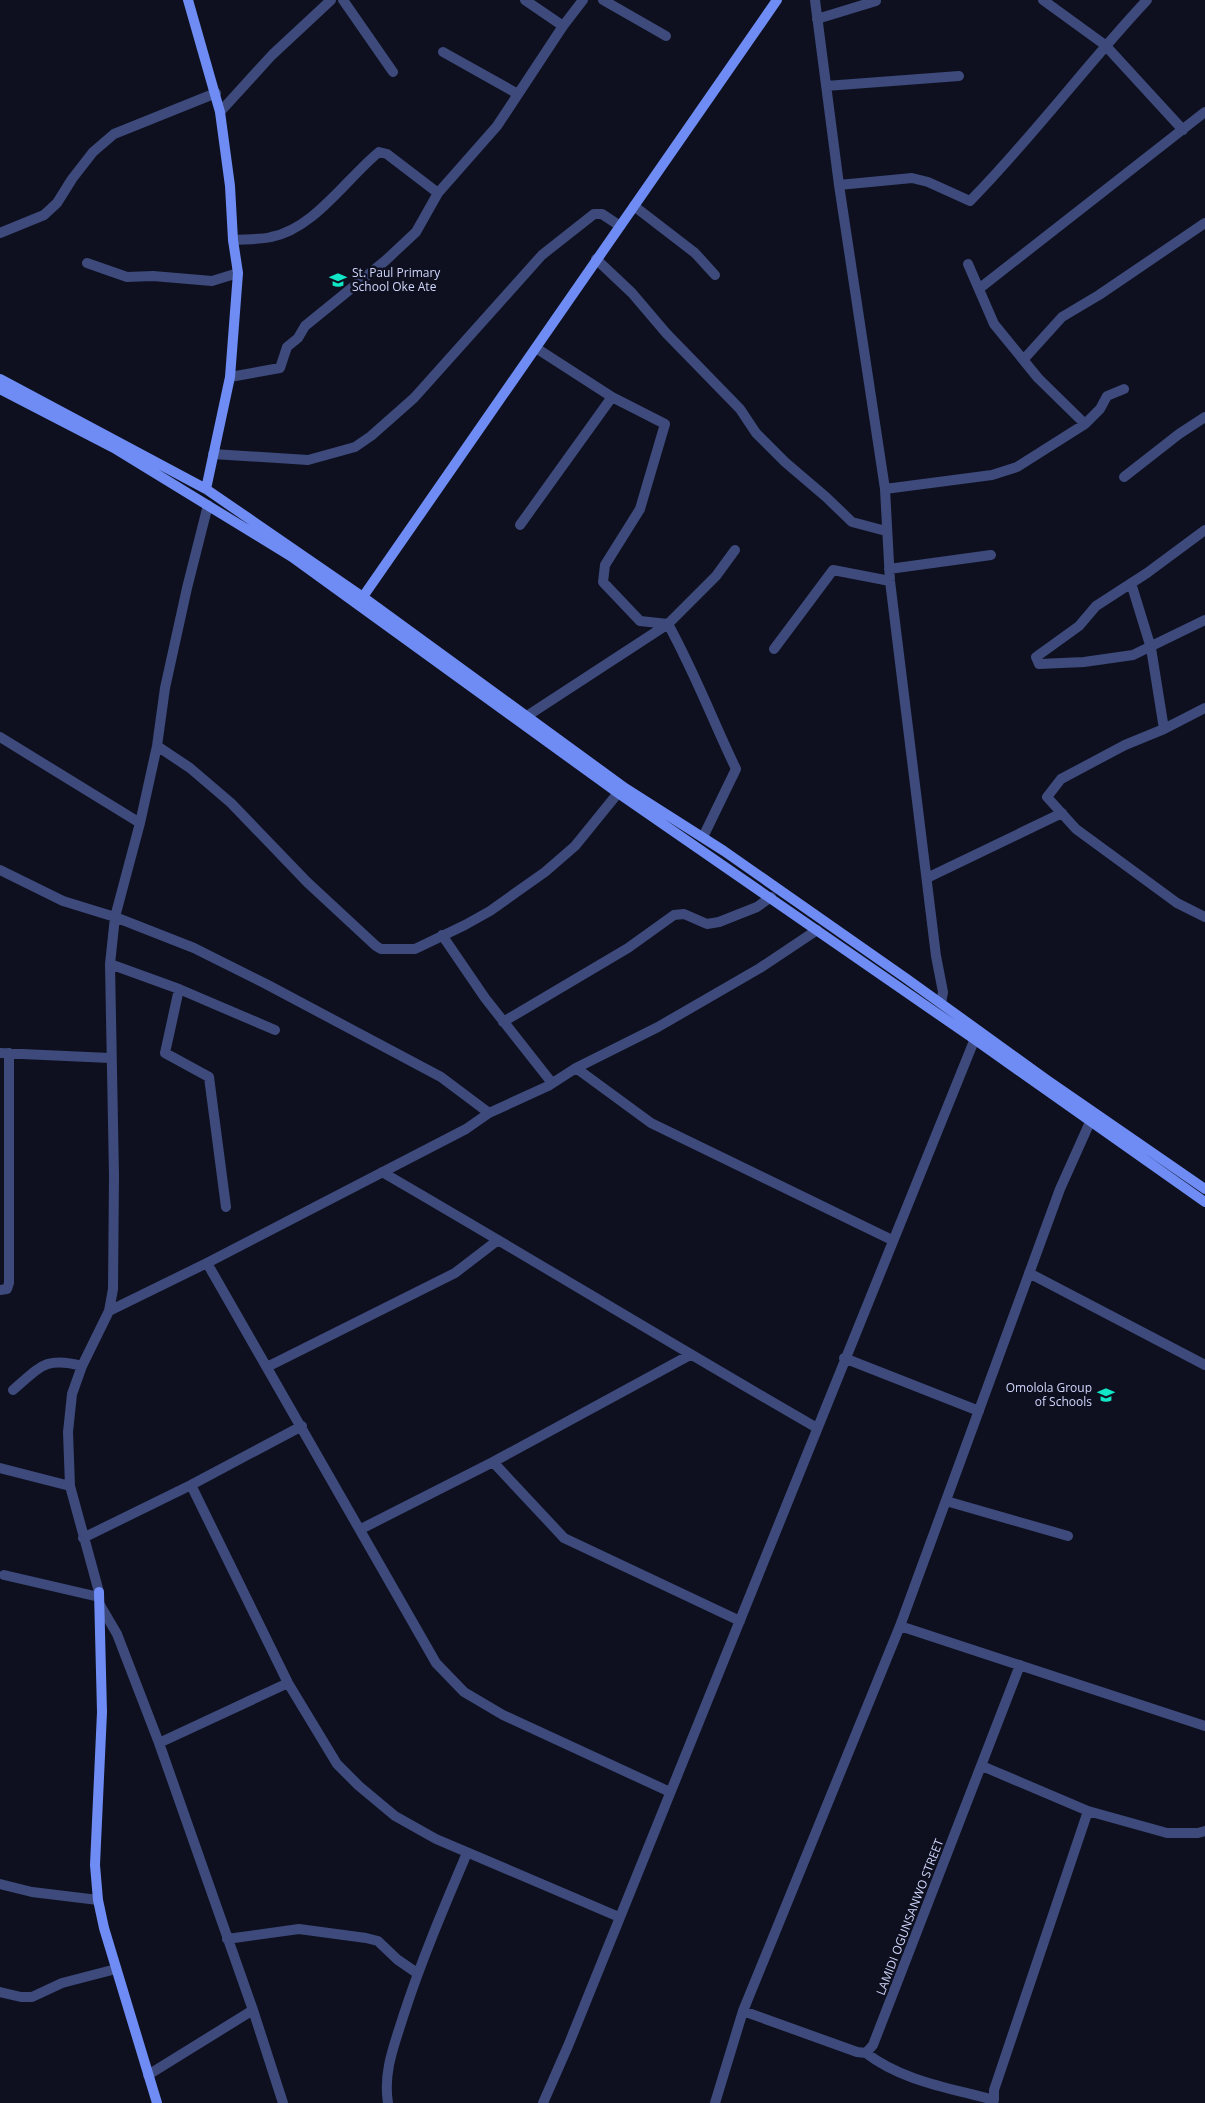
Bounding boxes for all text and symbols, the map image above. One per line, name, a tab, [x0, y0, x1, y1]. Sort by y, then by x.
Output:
place label: St. Paul Primary School Oke Ate	[352, 264, 441, 295]
school or university icon: St. Paul Primary School Oke Ate	[328, 270, 348, 290]
place label: Omolola Group of Schools	[1006, 1379, 1092, 1410]
school or university icon: Omolola Group of Schools	[1096, 1385, 1116, 1405]
street label: LAMIDI OGUNSANWO STREET	[872, 1836, 947, 1997]

